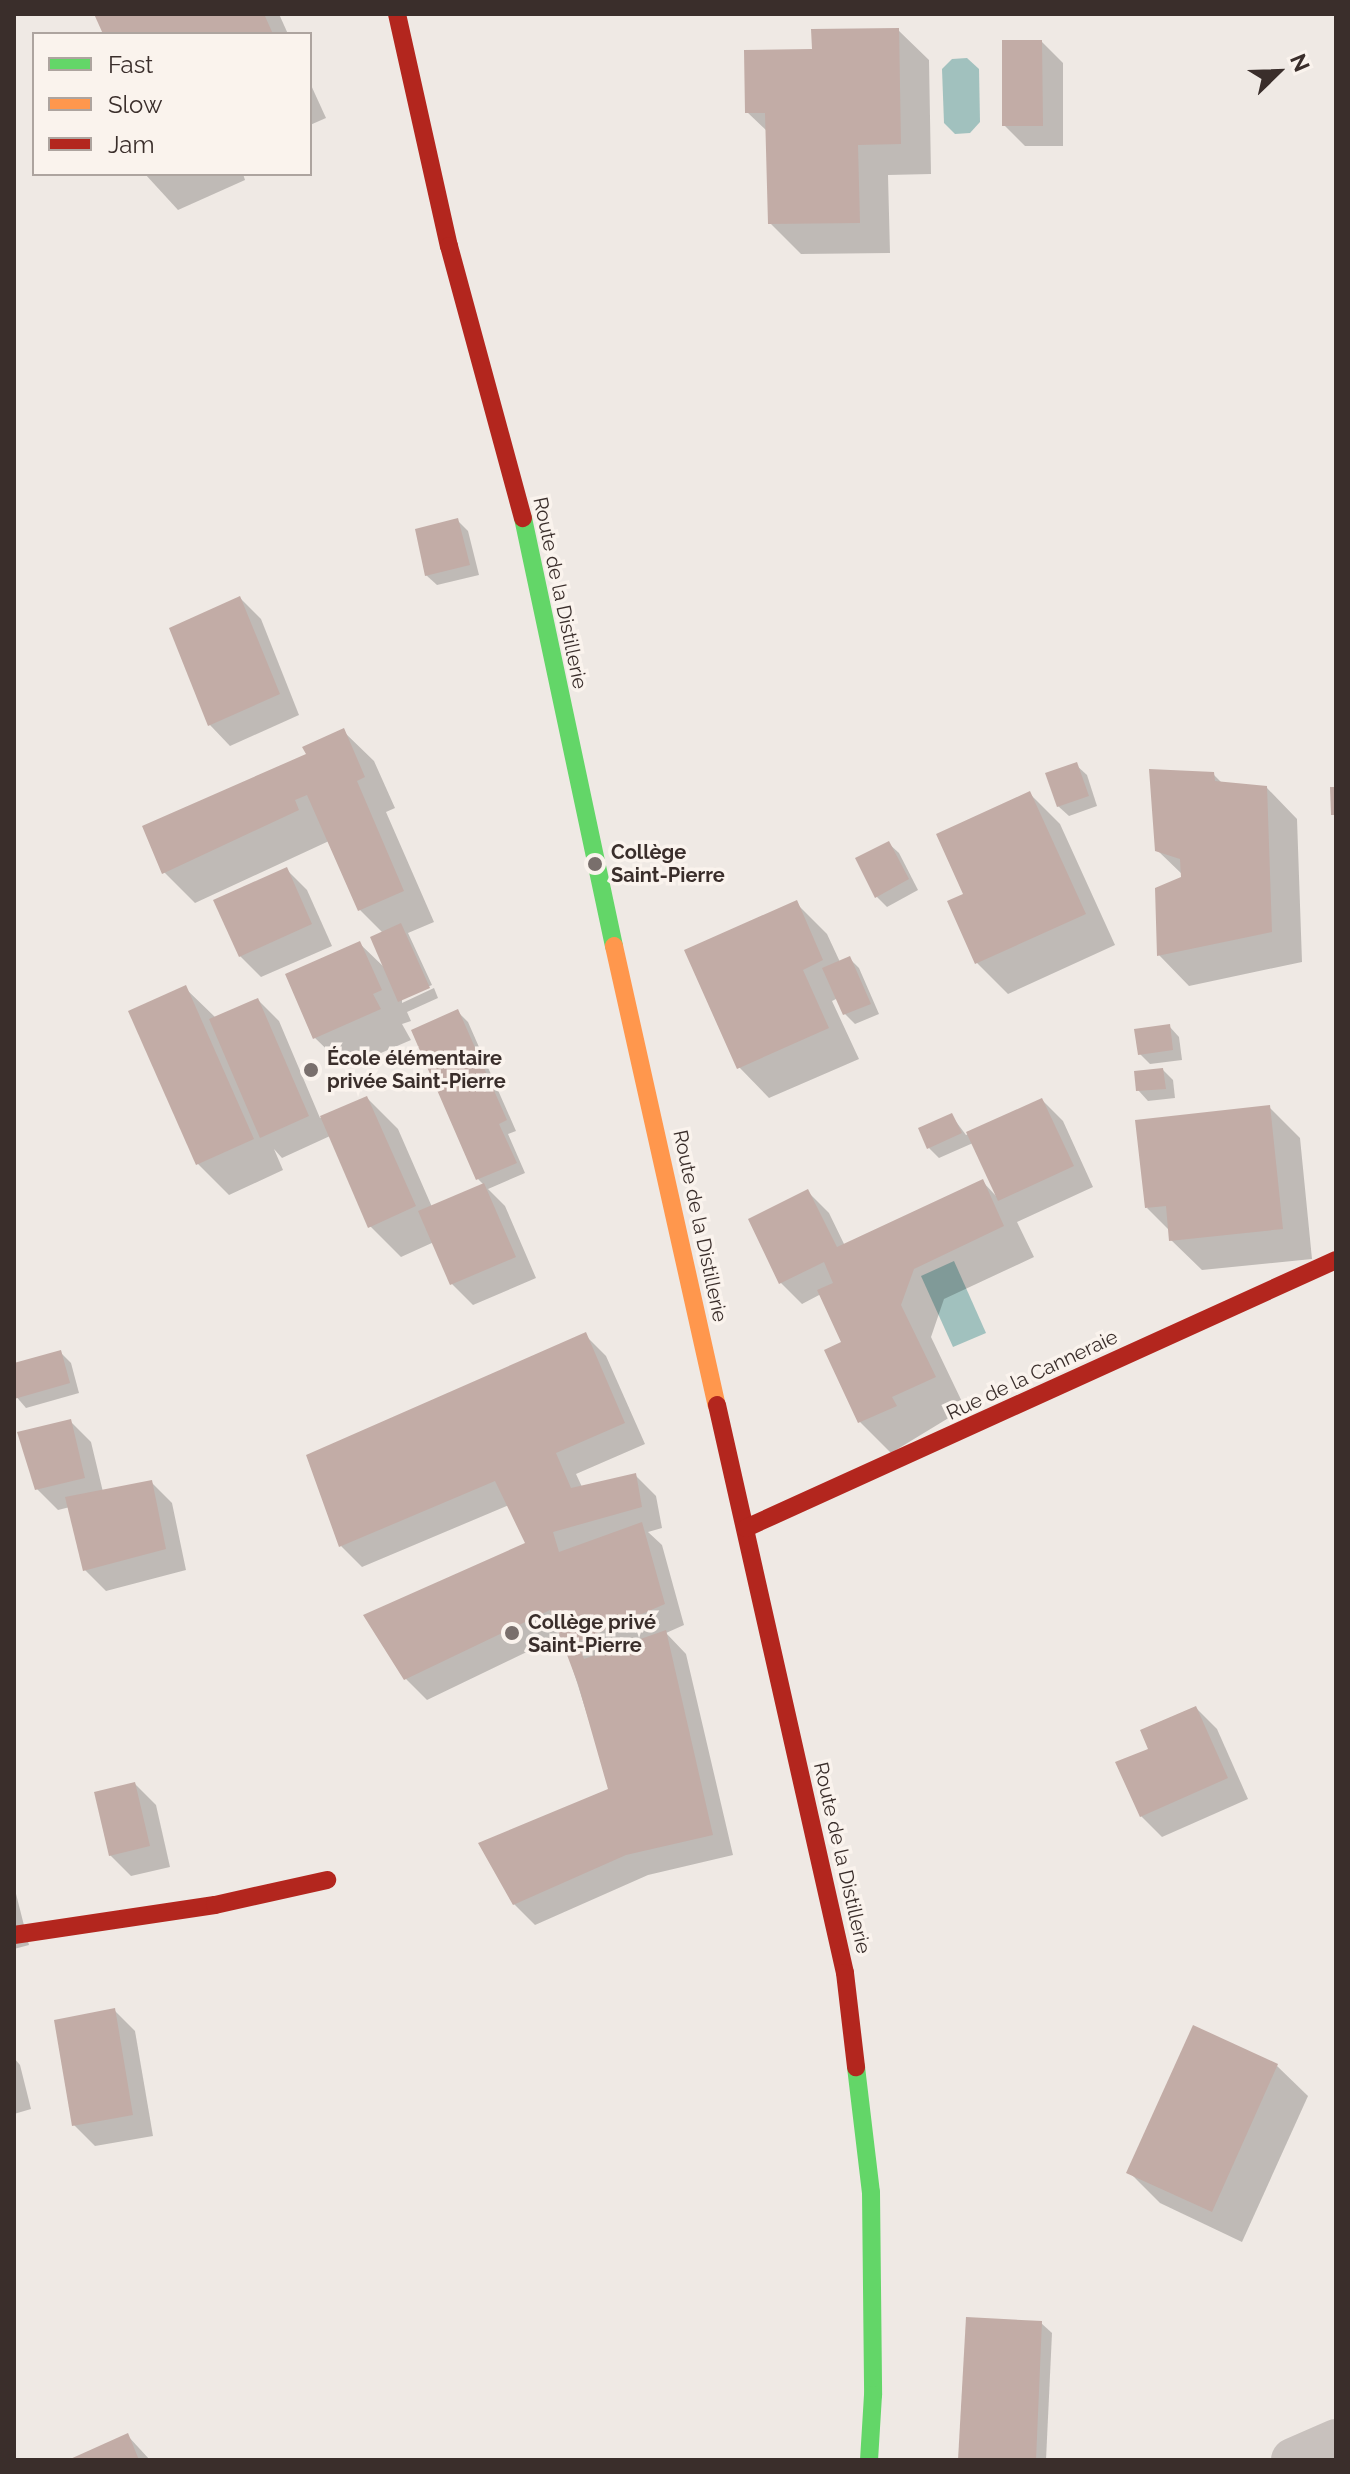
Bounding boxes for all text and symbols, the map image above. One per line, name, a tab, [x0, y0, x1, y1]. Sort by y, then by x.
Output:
legend	[32, 32, 312, 176]
north arrow	[1238, 32, 1318, 112]
text: Fast	[108, 50, 153, 79]
text: N	[1285, 50, 1315, 75]
text: Slow	[108, 90, 162, 119]
text: Jam	[108, 130, 154, 159]
street label: Route de la Distillerie	[528, 495, 592, 691]
place label: Collège Saint-Pierre	[611, 840, 725, 887]
marker: Collège Saint-Pierre	[586, 855, 604, 873]
place label: École élémentaire privée Saint-Pierre	[327, 1046, 506, 1093]
marker: École élémentaire privée Saint-Pierre	[302, 1061, 320, 1079]
street label: Route de la Distillerie	[668, 1128, 732, 1324]
street label: Rue de la Canneraie	[943, 1325, 1121, 1425]
place label: Collège privé Saint-Pierre	[528, 1610, 656, 1657]
marker: Collège privé Saint-Pierre	[503, 1624, 521, 1642]
street label: Route de la Distillerie	[808, 1760, 876, 1956]

